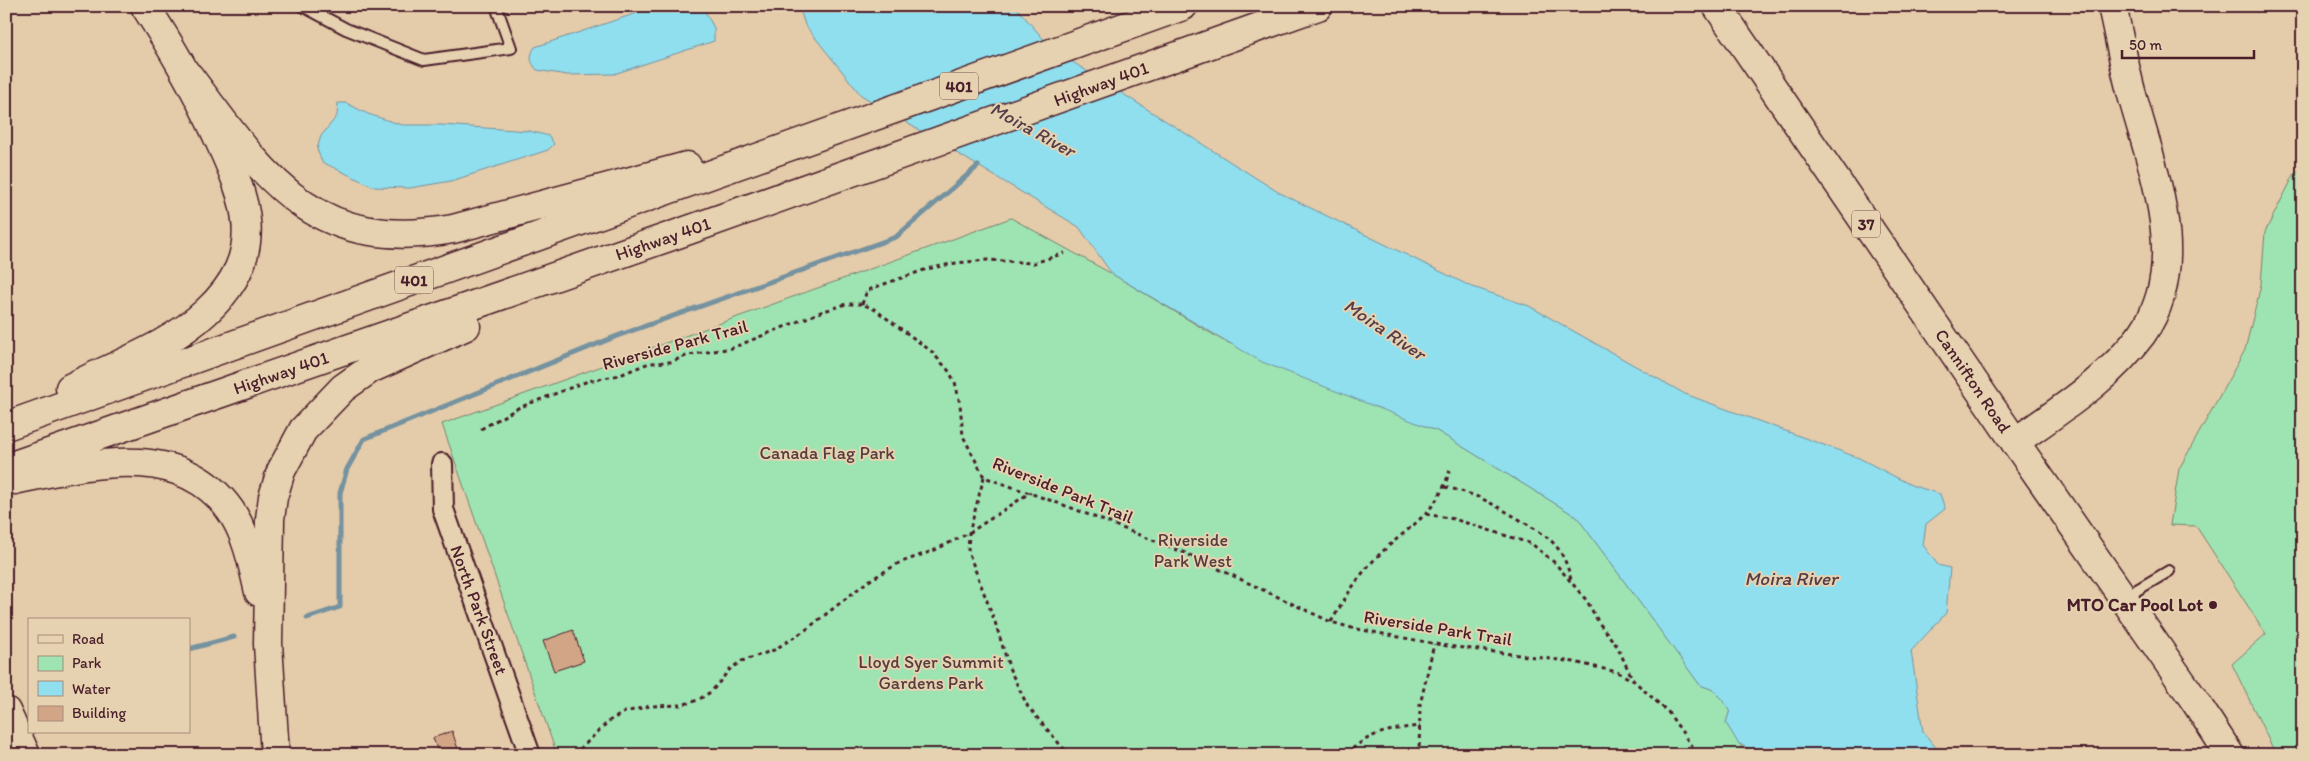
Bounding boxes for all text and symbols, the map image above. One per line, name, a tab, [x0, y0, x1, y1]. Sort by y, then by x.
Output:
scale bar	[2122, 28, 2254, 60]
text: 50 m	[2129, 36, 2162, 54]
street label: Highway 401	[1051, 57, 1151, 111]
road number: 401	[940, 72, 978, 100]
water label: Moira River	[986, 97, 1081, 163]
road number: 37	[1852, 210, 1880, 238]
street label: Highway 401	[612, 212, 714, 266]
road number: 401	[395, 266, 433, 294]
water label: Moira River	[1340, 294, 1432, 366]
street label: Riverside Park Trail	[600, 315, 750, 375]
street label: Cannifton Road	[1930, 325, 2016, 437]
street label: Highway 401	[230, 346, 332, 400]
park label: Canada Flag Park	[759, 442, 895, 464]
street label: Riverside Park Trail	[989, 452, 1137, 528]
park label: Riverside Park West	[1154, 529, 1232, 572]
street label: North Park Street	[445, 542, 513, 678]
water label: Moira River	[1744, 567, 1840, 590]
place label: MTO Car Pool Lot	[2067, 594, 2203, 616]
marker: MTO Car Pool Lot	[2207, 599, 2219, 611]
street label: Riverside Park Trail	[1362, 605, 1514, 651]
legend	[28, 618, 190, 734]
text: Road	[72, 630, 105, 648]
park label: Lloyd Syer Summit Gardens Park	[858, 651, 1004, 694]
text: Park	[72, 654, 102, 672]
text: Water	[72, 680, 111, 698]
text: Building	[72, 704, 126, 722]

